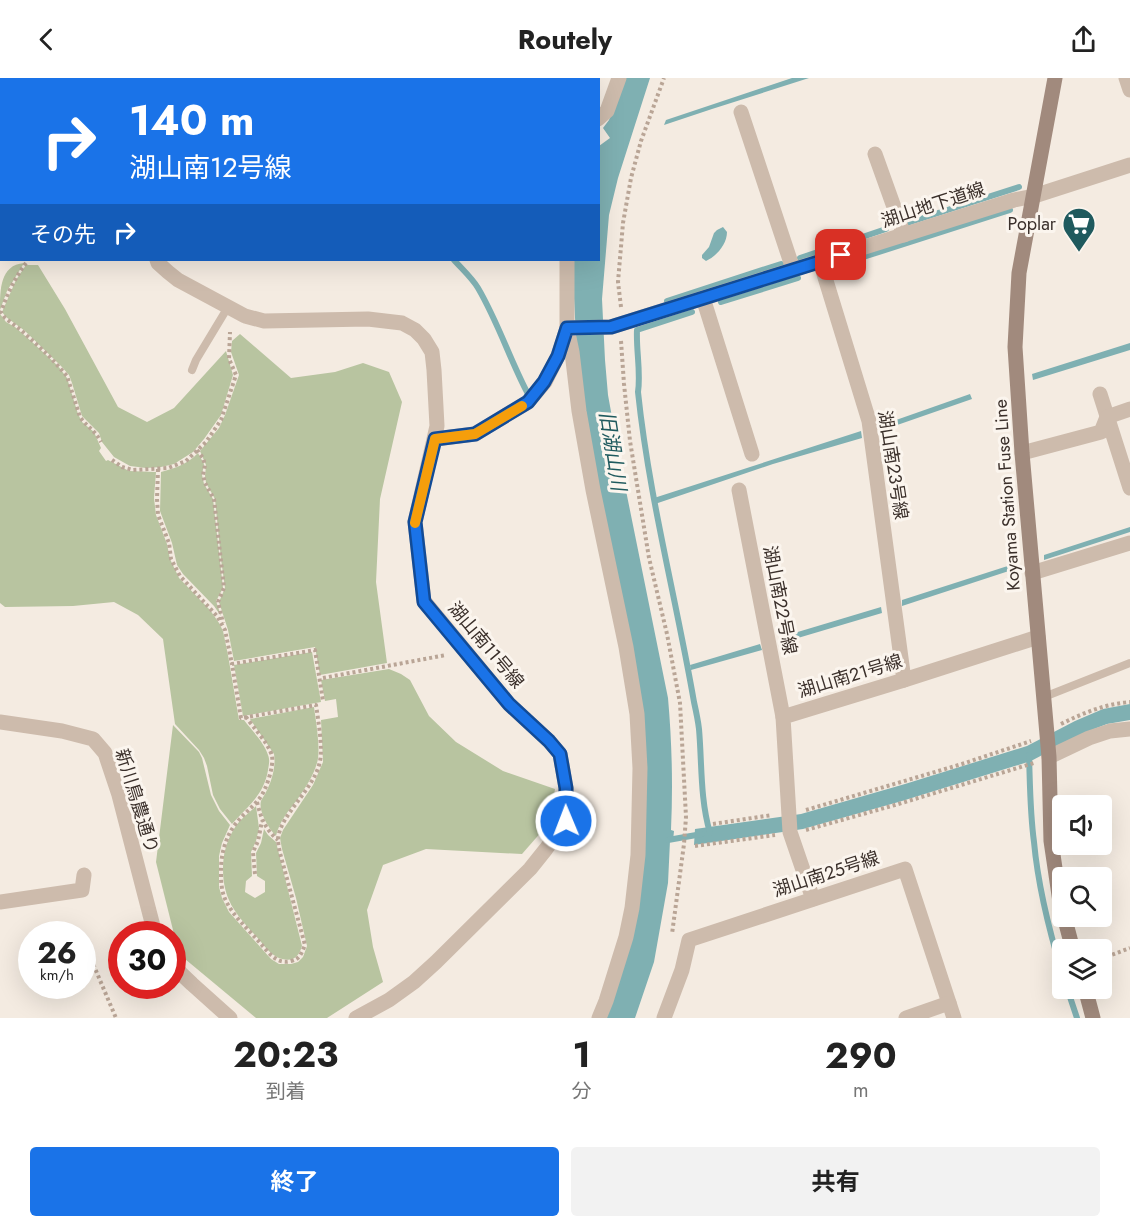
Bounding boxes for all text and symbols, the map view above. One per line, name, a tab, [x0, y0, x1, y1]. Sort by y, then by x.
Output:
text: Routely	[518, 20, 612, 59]
icon: back	[30, 23, 63, 56]
icon: share	[1067, 23, 1100, 56]
text: 140 m	[129, 90, 255, 151]
icon: right	[30, 102, 108, 180]
text: 湖山南12号線	[129, 148, 292, 187]
street label: 湖山地下道線	[878, 176, 988, 234]
supermarket icon: Poplar	[1061, 206, 1097, 253]
place label: Poplar	[1008, 211, 1057, 237]
icon: right	[108, 216, 141, 249]
text: その先	[30, 218, 96, 250]
pin	[815, 229, 866, 280]
icon: arrive	[824, 238, 857, 271]
street label: Koyama Station Fuse Line	[987, 398, 1027, 592]
water label: 旧湖山川	[592, 409, 633, 495]
street label: 湖山南23号線	[872, 409, 914, 521]
street label: 湖山南22号線	[757, 543, 803, 657]
street label: 湖山南11号線	[442, 596, 530, 694]
street label: 湖山南21号線	[794, 648, 906, 704]
street label: 新川鳥農通り	[109, 746, 165, 856]
position arrow	[534, 789, 598, 853]
map controls	[1052, 795, 1112, 999]
button: sound	[1052, 795, 1112, 855]
street label: 湖山南25号線	[769, 845, 883, 903]
button: search	[1052, 867, 1112, 927]
speed limit sign: 30	[108, 921, 186, 999]
text: 26	[37, 931, 77, 974]
button: layers	[1052, 939, 1112, 999]
text: km/h	[40, 964, 74, 986]
text: 20:23	[233, 1028, 338, 1080]
text: 1	[573, 1028, 591, 1080]
text: 290	[825, 1029, 897, 1081]
text: m	[853, 1076, 869, 1105]
text: 到着	[266, 1077, 306, 1106]
text: 分	[572, 1077, 592, 1106]
button: 終了	[30, 1147, 559, 1216]
button: 共有	[571, 1147, 1100, 1216]

